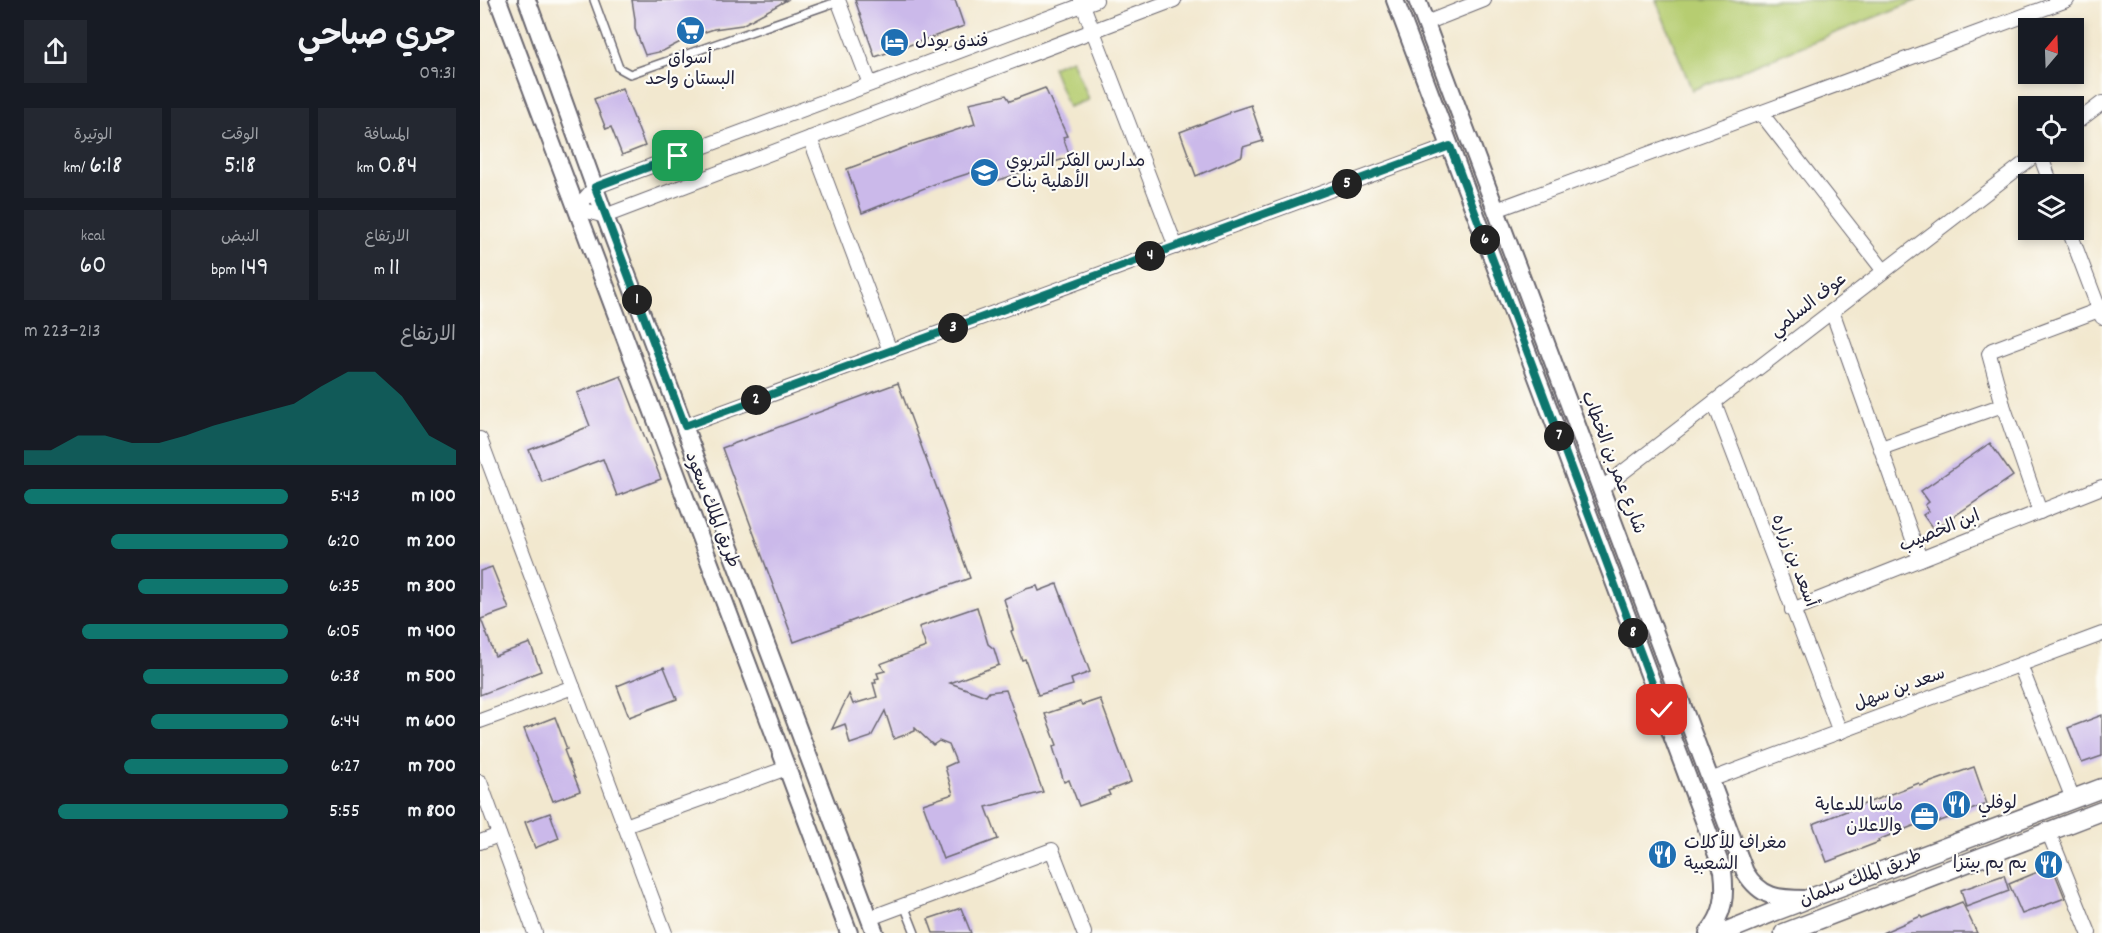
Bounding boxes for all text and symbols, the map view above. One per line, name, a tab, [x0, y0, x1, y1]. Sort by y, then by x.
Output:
text: جري صباحي	[298, 14, 456, 61]
supermarket icon: أسواق البستان واحد	[674, 14, 706, 46]
north arrow	[2018, 18, 2084, 84]
map controls	[2018, 18, 2084, 240]
button: share	[24, 20, 87, 83]
hotel icon: فندق بودل	[878, 26, 910, 58]
place label: فندق بودل	[915, 30, 988, 55]
place label: أسواق البستان واحد	[645, 47, 735, 93]
text: 09:31	[419, 60, 456, 88]
button: locate	[2018, 96, 2084, 162]
text: الوتيرة	[74, 124, 112, 147]
text: الوقت	[221, 124, 259, 147]
text: المسافة	[364, 124, 410, 147]
pin	[652, 130, 703, 181]
icon: arrive	[661, 139, 694, 172]
text: 6:18	[89, 148, 122, 185]
text: 5:18	[224, 148, 256, 185]
text: 0.84	[378, 148, 417, 185]
place label: مدارس الفكر التربوي الأهلية بنات	[1006, 150, 1145, 196]
school or university icon: مدارس الفكر التربوي الأهلية بنات	[969, 156, 1001, 188]
text: /km	[64, 157, 89, 180]
text: km	[357, 157, 378, 180]
pin: 5	[1332, 169, 1362, 199]
text: 5	[1343, 172, 1351, 195]
button: layers	[2018, 174, 2084, 240]
text: kcal	[81, 225, 105, 248]
pin: 6	[1470, 225, 1500, 255]
text: النبض	[221, 226, 259, 249]
text: الارتفاع	[365, 226, 409, 249]
text: 6	[1481, 228, 1489, 251]
pin: 4	[1135, 241, 1165, 271]
text: 4	[1147, 244, 1153, 267]
text: 60	[80, 248, 106, 285]
text: 149	[240, 250, 269, 287]
text: 11	[389, 250, 400, 287]
text: bpm	[211, 259, 240, 282]
text: m	[374, 259, 389, 282]
street label: عوف السلمي	[1765, 268, 1853, 345]
pin: 1	[622, 285, 652, 315]
text: 1	[635, 288, 639, 311]
pin: 3	[938, 313, 968, 343]
text: 3	[949, 316, 957, 339]
text: 213–223 m	[24, 318, 101, 346]
text: الارتفاع	[400, 322, 456, 350]
pin: 2	[741, 385, 771, 415]
text: 2	[753, 388, 760, 411]
street label: شارع عمر بن الخطاب	[1573, 388, 1651, 538]
pin: 7	[1544, 421, 1574, 451]
text: 7	[1556, 424, 1562, 447]
street label: طريق الملك سعود	[677, 448, 745, 572]
text: 5:43	[330, 483, 360, 511]
text: 100 m	[411, 483, 456, 511]
street label: ابن الخصيب	[1896, 504, 1984, 560]
street label: أسعد بن زراره	[1764, 511, 1822, 612]
text: 6:20	[327, 528, 360, 556]
text: 200 m	[407, 528, 456, 556]
text: 6:35	[329, 573, 360, 601]
text: 300 m	[407, 573, 456, 601]
text: 6:05	[327, 618, 360, 646]
text: 400 m	[408, 618, 456, 646]
pin: 8	[1618, 618, 1648, 648]
text: 8	[1630, 621, 1636, 644]
street label: سعد بن سهل	[1851, 662, 1949, 718]
text: 6:38	[330, 663, 360, 691]
text: 500 m	[407, 663, 456, 691]
pin	[1636, 684, 1687, 735]
icon: check	[1645, 693, 1678, 726]
text: 6:44	[330, 708, 360, 736]
text: 600 m	[406, 708, 456, 736]
text: 6:27	[330, 753, 360, 781]
text: 700 m	[408, 753, 456, 781]
restaurant icon: لوفلي	[1941, 788, 1973, 820]
place label: لوفلي	[1978, 792, 2017, 818]
place label: ماسا للدعاية والاعلان	[1815, 794, 1903, 840]
text: 5:55	[329, 798, 360, 826]
text: 800 m	[408, 798, 456, 826]
office icon: ماسا للدعاية والاعلان	[1908, 800, 1940, 832]
place label: مغراف للأكلات الشعبية	[1684, 830, 1787, 878]
restaurant icon: مغراف للأكلات الشعبية	[1647, 838, 1679, 870]
street label: طريق الملك سلمان	[1796, 844, 1926, 914]
restaurant icon: يم يم بيتزا	[2032, 848, 2064, 880]
place label: يم يم بيتزا	[1953, 852, 2027, 877]

